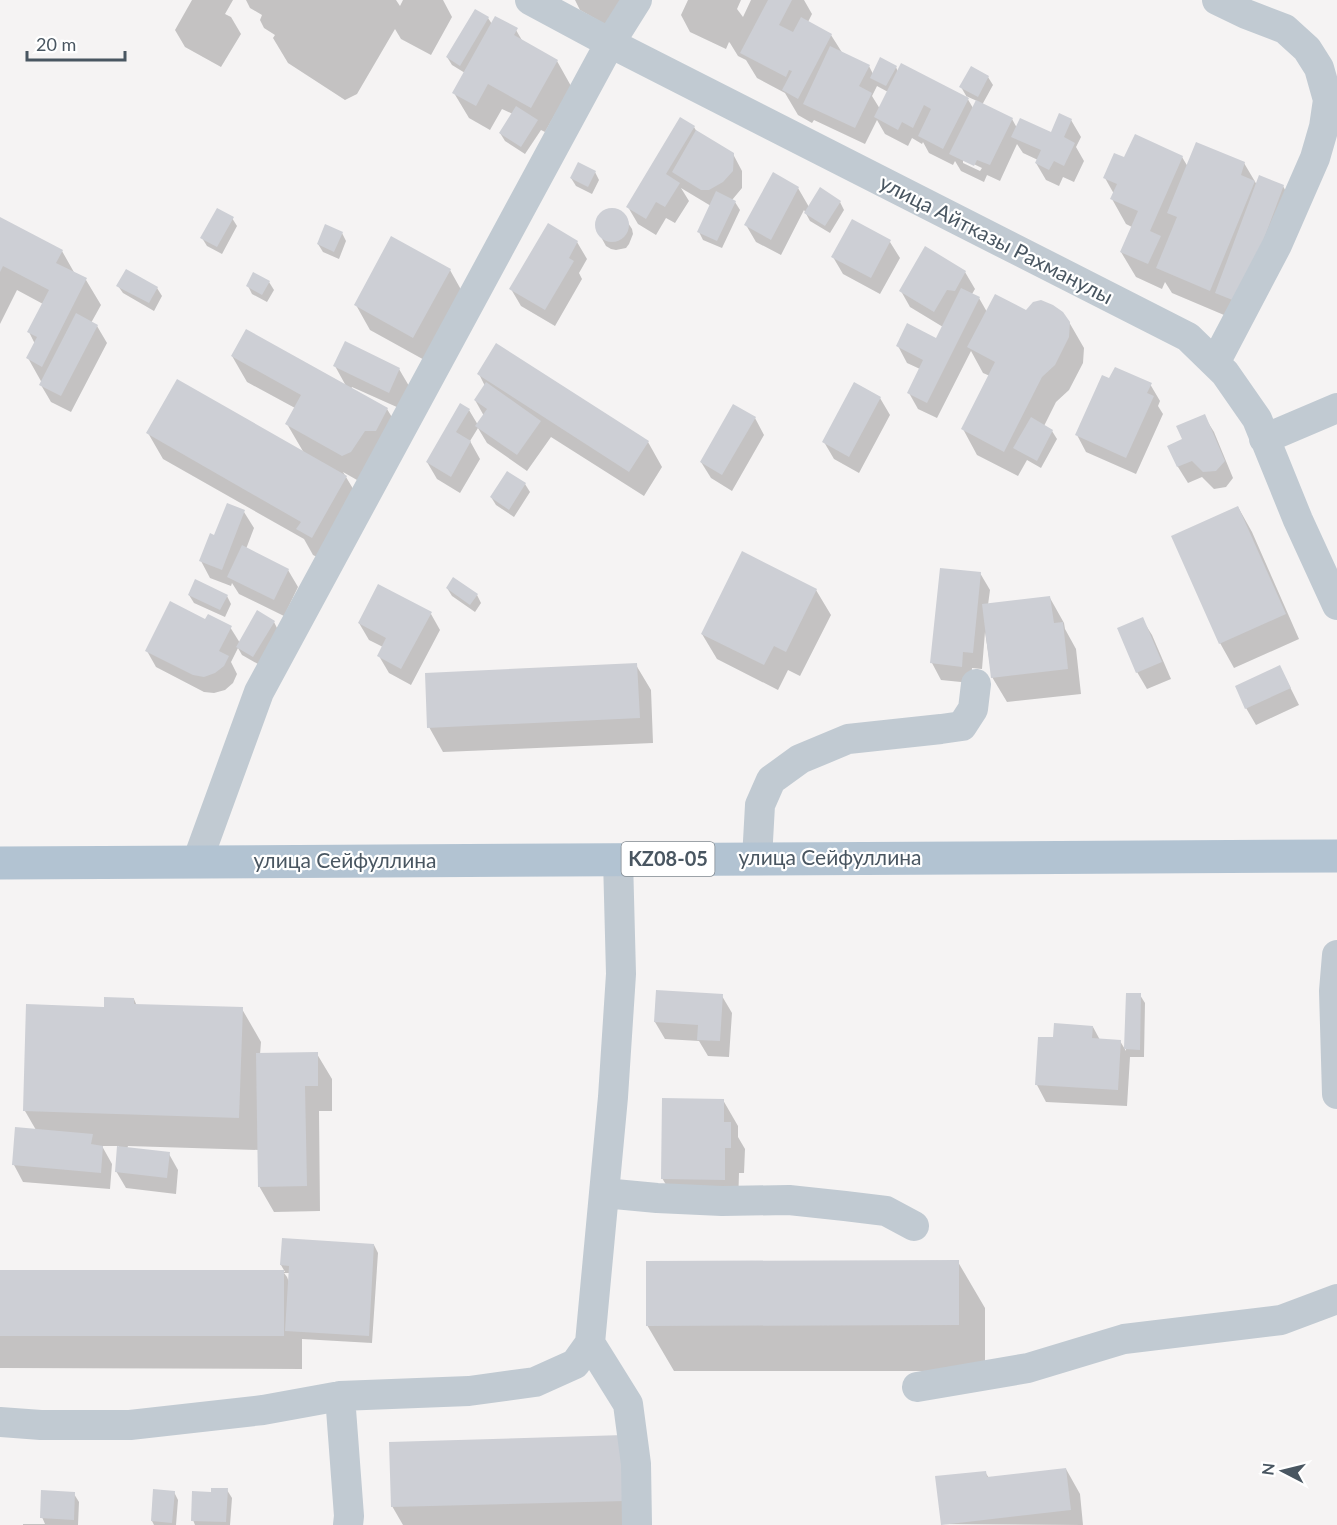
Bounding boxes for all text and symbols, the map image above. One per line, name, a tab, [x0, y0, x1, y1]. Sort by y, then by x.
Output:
scale bar	[27, 24, 124, 62]
text: 20 m	[36, 33, 76, 55]
street label: улица Айтказы Рахманулы	[876, 169, 1117, 308]
road number: KZ08-05	[622, 842, 714, 876]
street label: улица Сейфуллина	[739, 844, 921, 869]
street label: улица Сейфуллина	[254, 847, 436, 872]
north arrow	[1253, 1441, 1313, 1501]
text: N	[1257, 1462, 1278, 1476]

